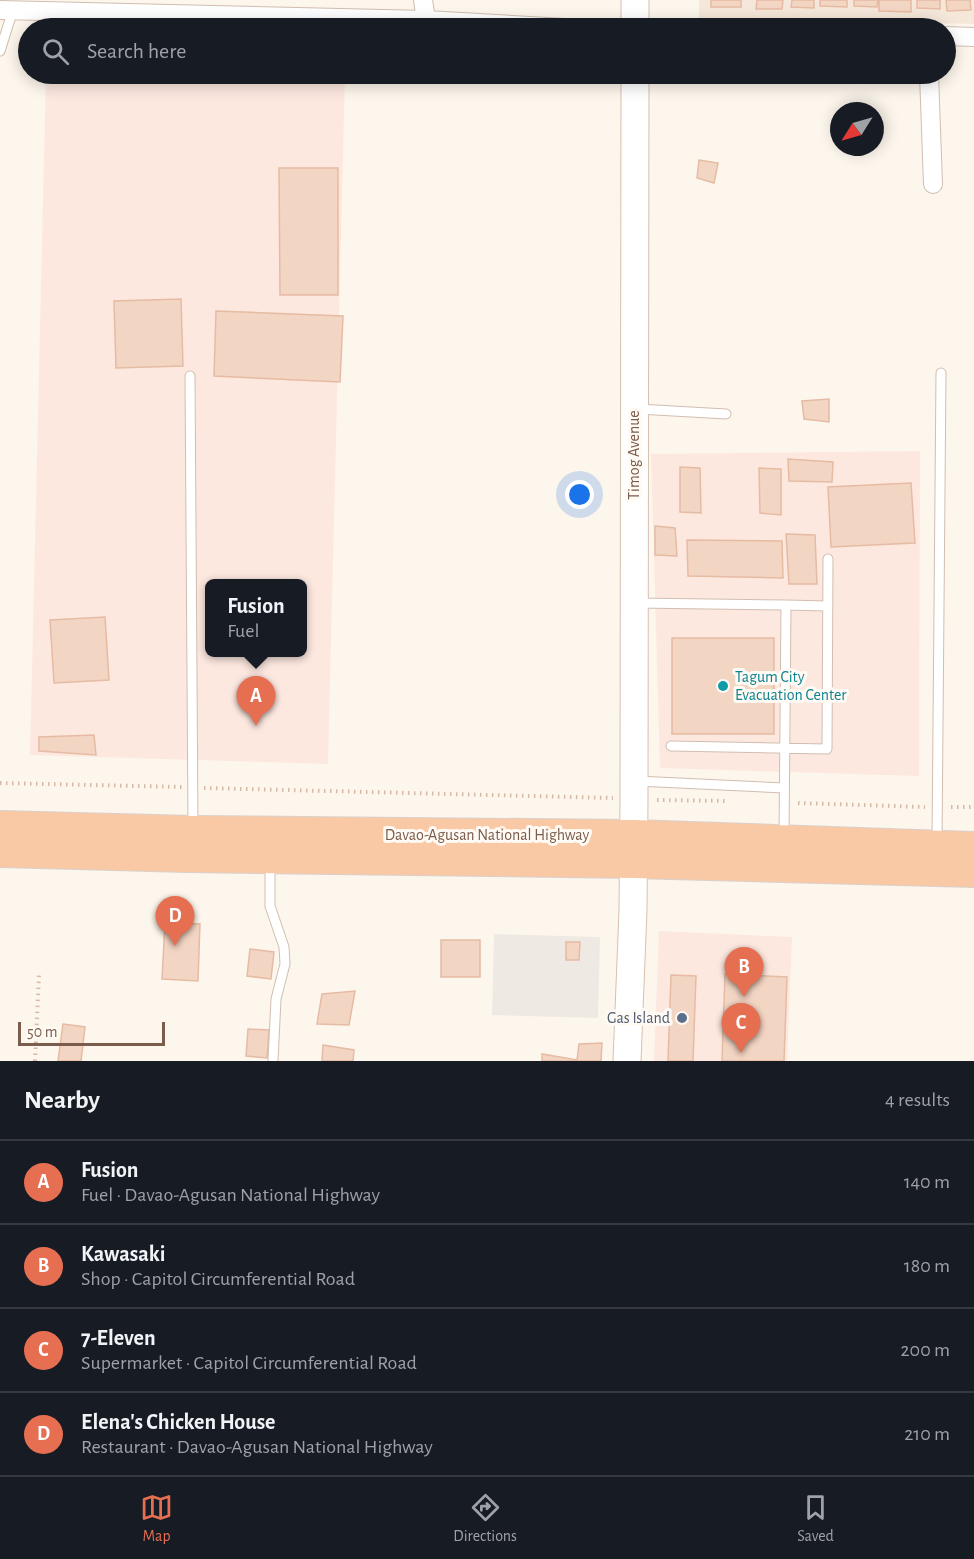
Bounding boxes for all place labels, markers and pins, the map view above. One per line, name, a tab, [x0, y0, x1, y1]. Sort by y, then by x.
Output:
place label: Tagum City Evacuation Center	[735, 669, 847, 703]
pin: A	[236, 676, 276, 726]
marker: Tagum City Evacuation Center	[716, 679, 730, 693]
pin: D	[156, 896, 195, 946]
pin: B	[724, 948, 764, 997]
pin: C	[722, 1004, 760, 1053]
place label: Gas Island	[607, 1010, 670, 1026]
marker: Gas Island	[675, 1011, 689, 1025]

